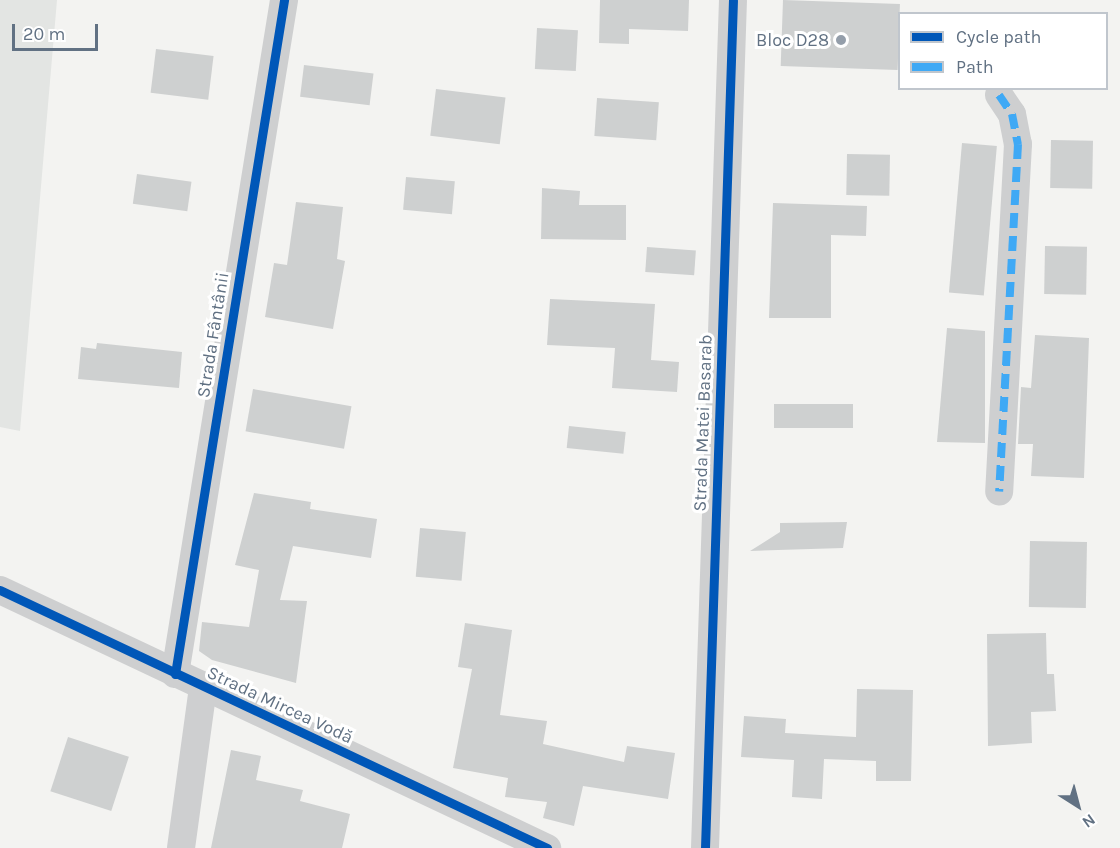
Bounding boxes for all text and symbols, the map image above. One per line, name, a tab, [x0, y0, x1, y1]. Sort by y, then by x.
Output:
scale bar	[15, 12, 100, 50]
legend	[898, 12, 1108, 90]
text: 20 m	[23, 23, 65, 45]
text: Cycle path	[956, 26, 1041, 48]
place label: Bloc D28	[756, 29, 829, 51]
marker: Bloc D28	[834, 33, 848, 47]
text: Path	[956, 56, 994, 78]
street label: Strada Fântânii	[192, 271, 234, 399]
street label: Strada Matei Basarab	[689, 334, 717, 512]
street label: Strada Mircea Vodă	[204, 662, 356, 748]
north arrow	[1048, 776, 1108, 836]
text: N	[1079, 810, 1099, 832]

